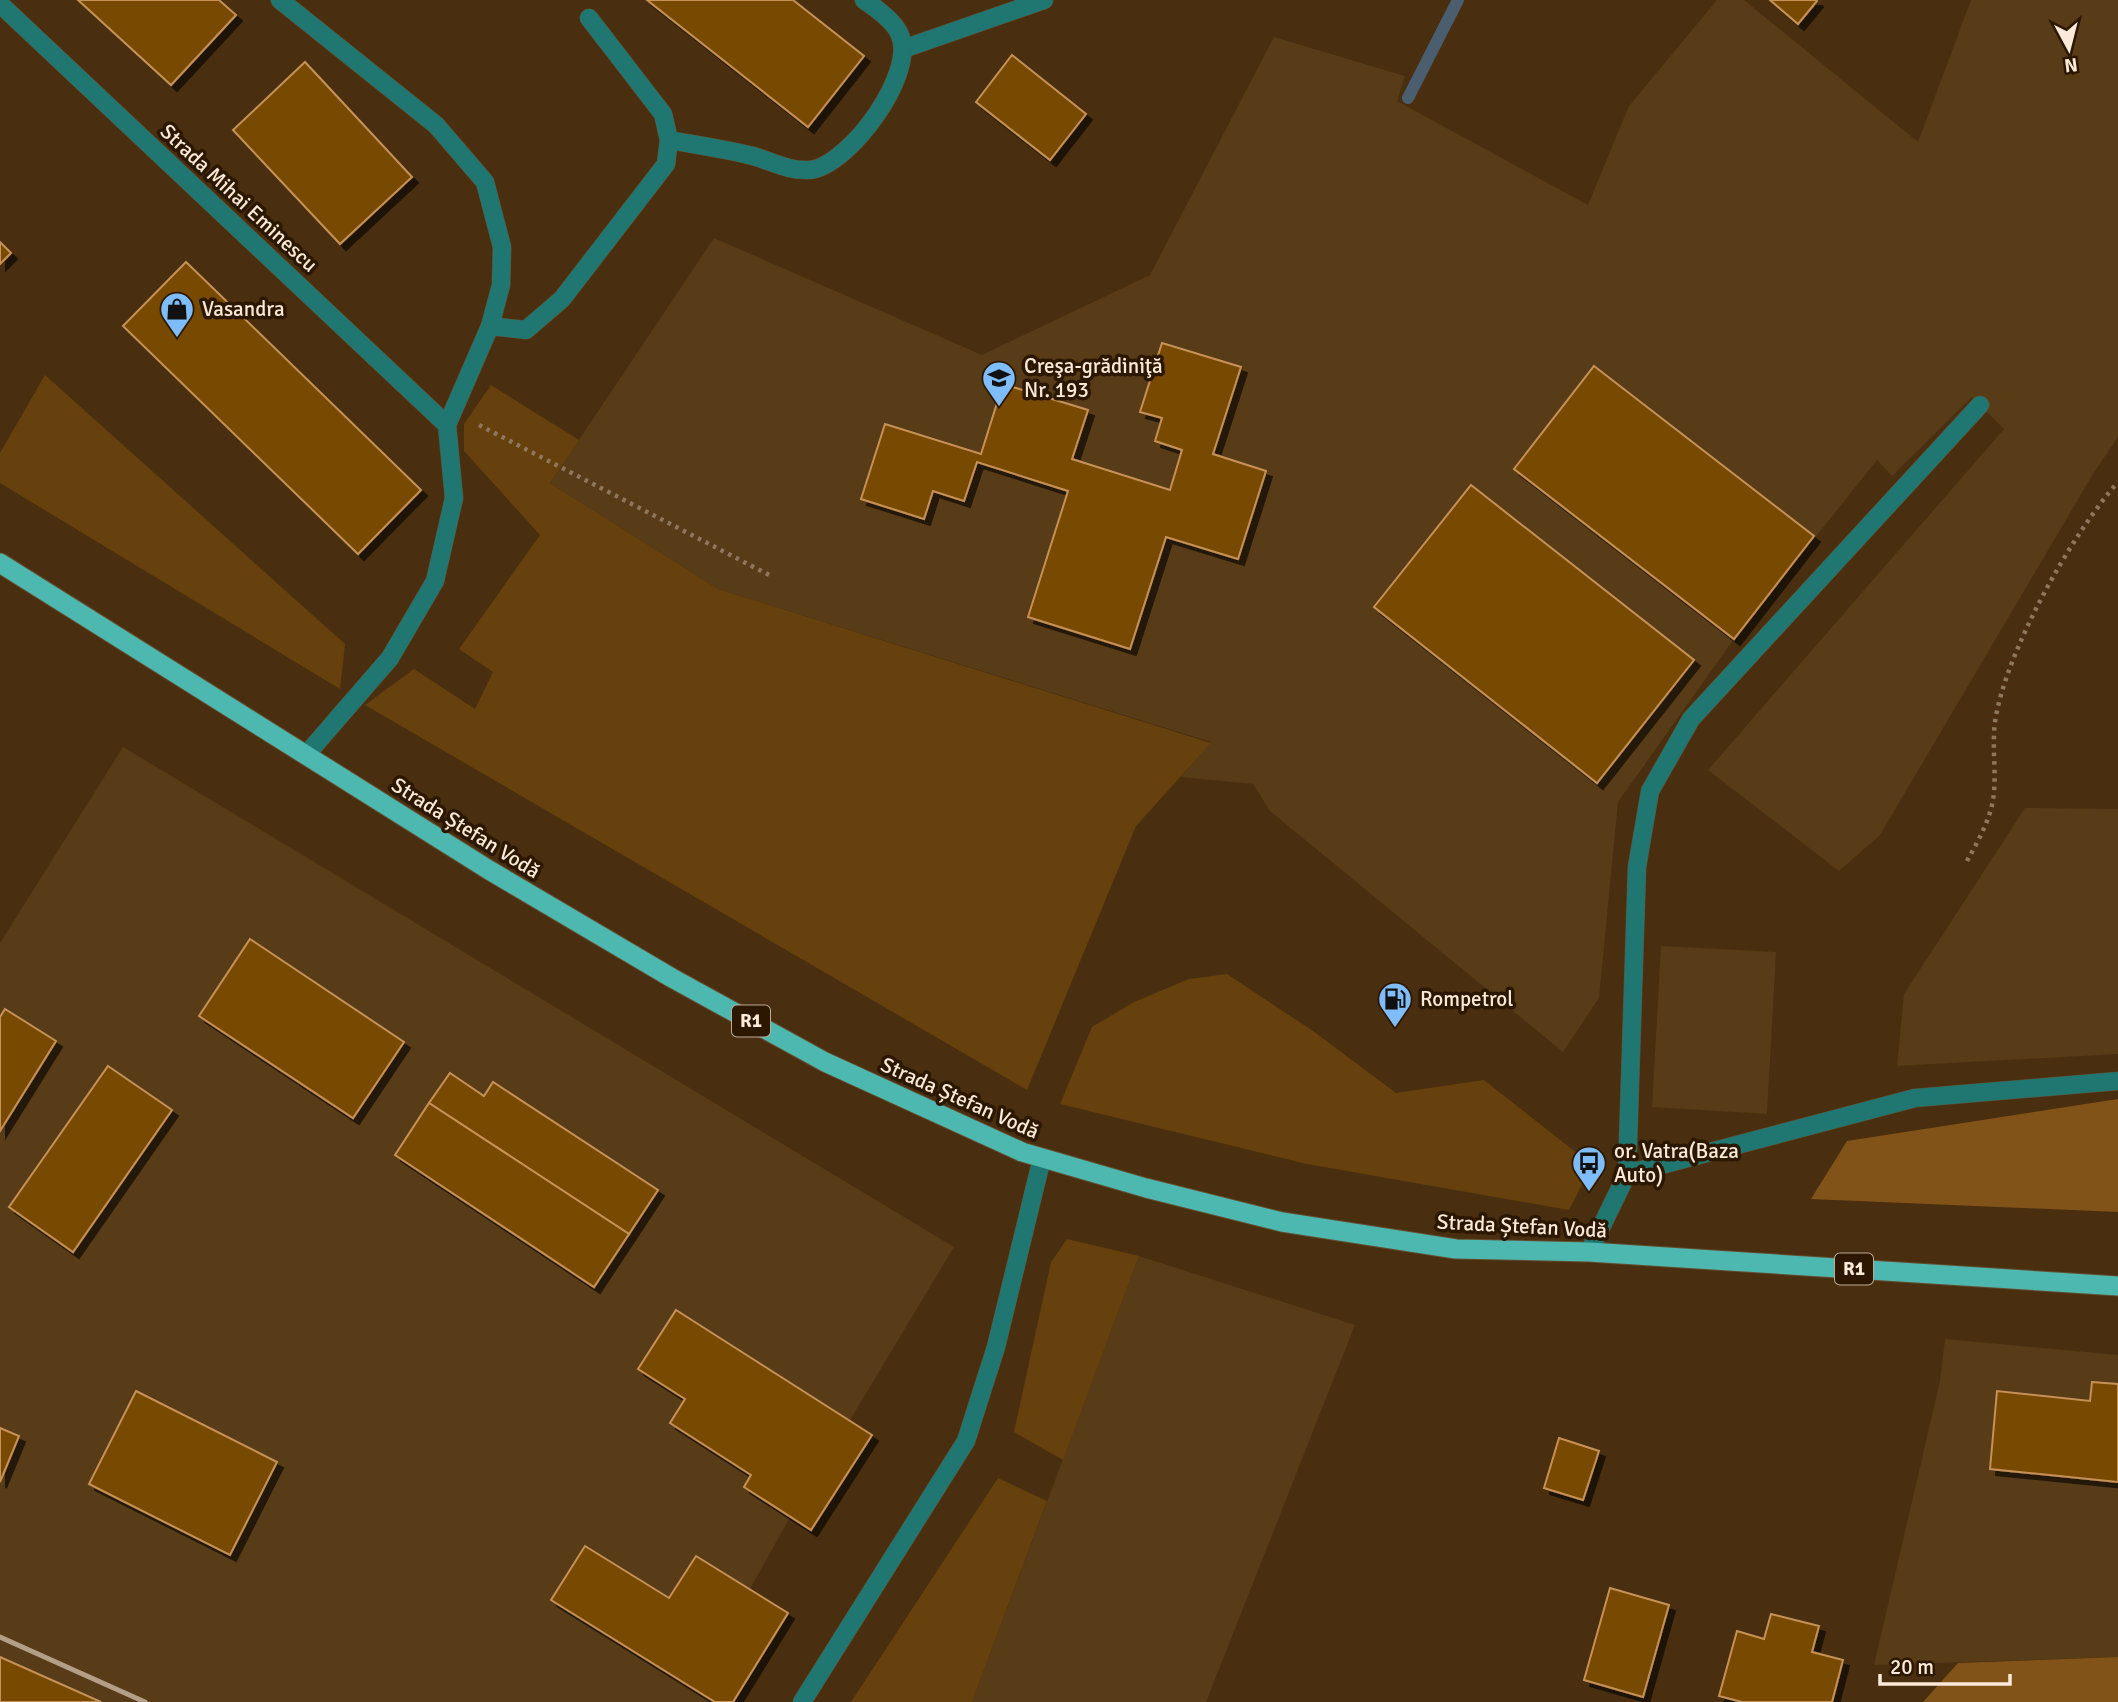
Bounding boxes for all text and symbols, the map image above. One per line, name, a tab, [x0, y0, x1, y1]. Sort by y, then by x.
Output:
north arrow	[2034, 14, 2104, 84]
text: N	[2063, 52, 2079, 78]
street label: Strada Mihai Eminescu	[155, 118, 323, 278]
shop icon: Vasandra	[158, 290, 196, 339]
place label: Vasandra	[202, 296, 285, 322]
place label: Creşa-grădiniţă Nr. 193	[1024, 353, 1163, 403]
school or university icon: Creşa-grădiniţă Nr. 193	[980, 359, 1018, 408]
street label: Strada Ștefan Vodă	[387, 772, 545, 884]
fuel station icon: Rompetrol	[1376, 980, 1414, 1029]
place label: Rompetrol	[1420, 986, 1513, 1012]
road number: R1	[732, 1006, 770, 1036]
street label: Strada Ștefan Vodă	[877, 1051, 1043, 1145]
place label: or. Vatra(Baza Auto)	[1614, 1138, 1739, 1188]
bus stop icon: or. Vatra(Baza Auto)	[1570, 1144, 1608, 1193]
street label: Strada Ștefan Vodă	[1436, 1209, 1608, 1243]
road number: R1	[1835, 1254, 1873, 1284]
scale bar	[1880, 1642, 2010, 1686]
text: 20 m	[1890, 1654, 1934, 1680]

